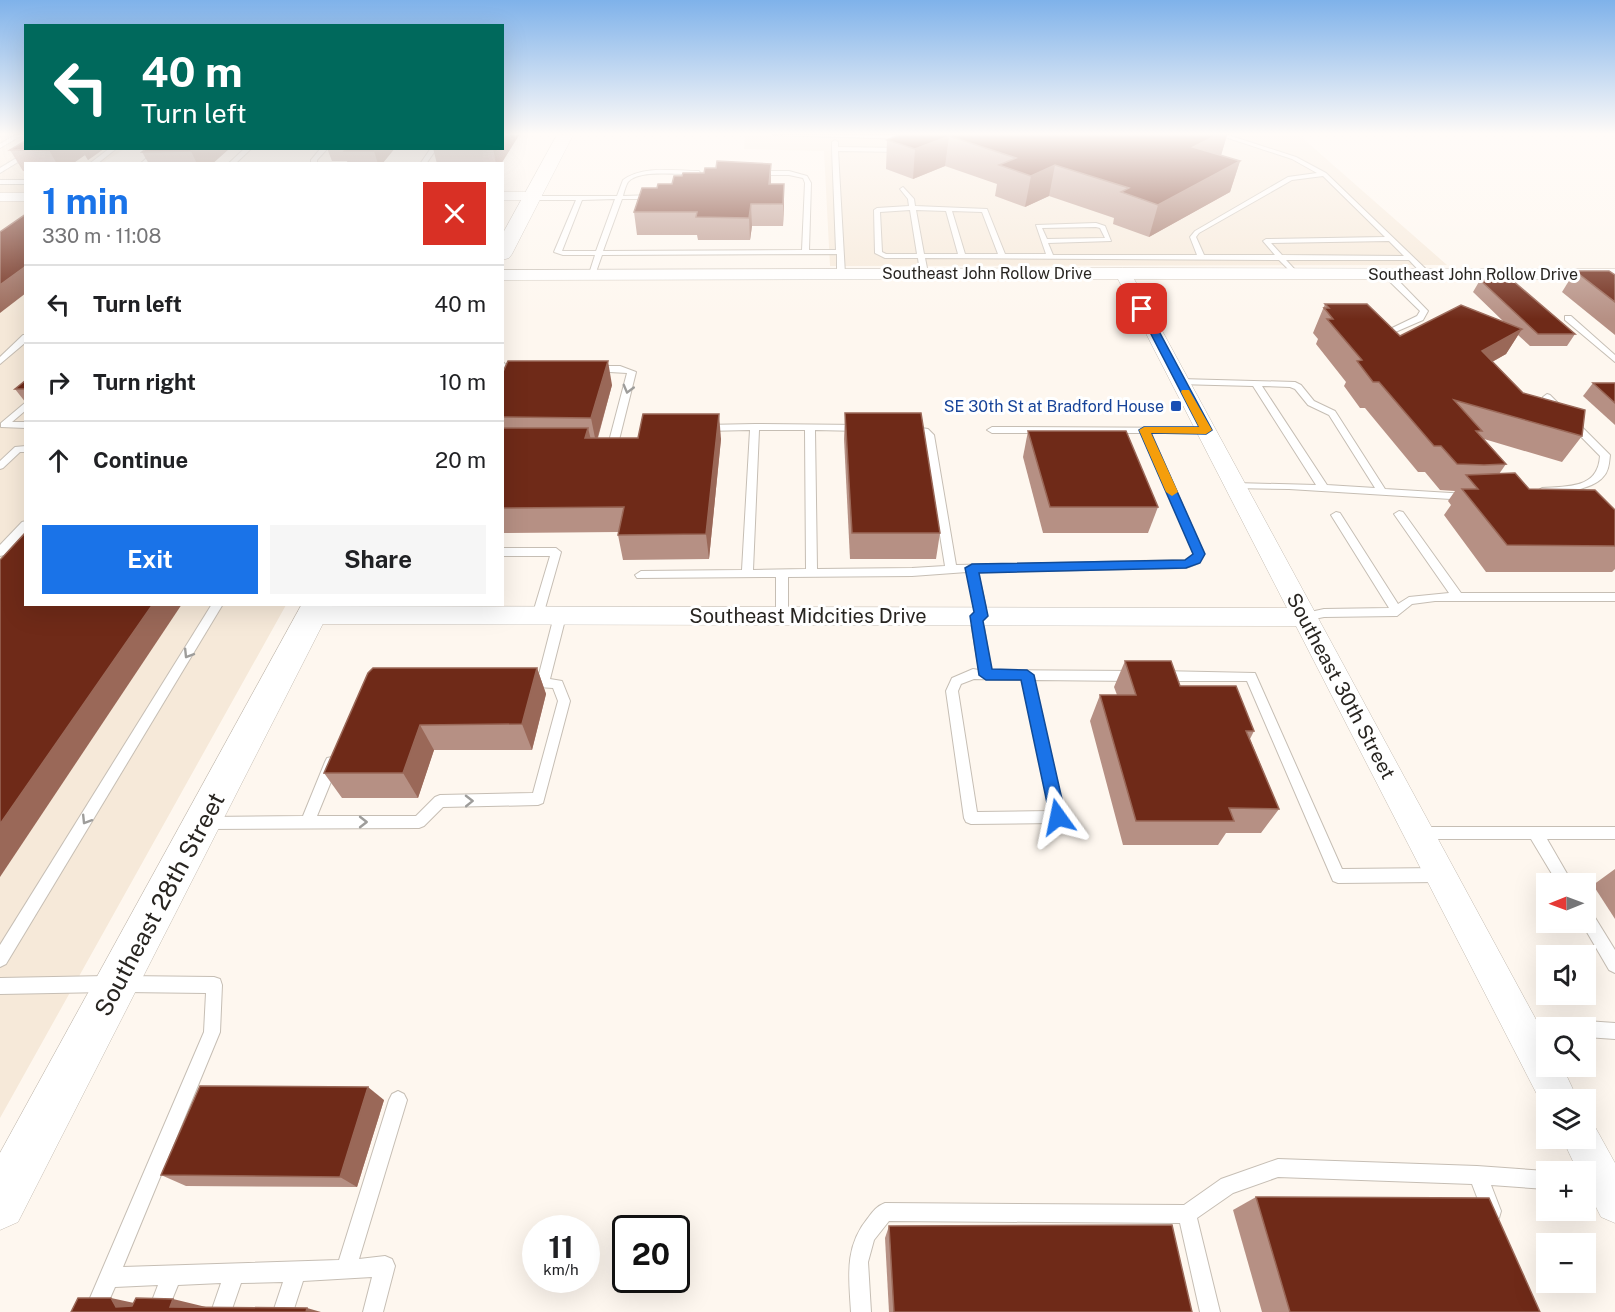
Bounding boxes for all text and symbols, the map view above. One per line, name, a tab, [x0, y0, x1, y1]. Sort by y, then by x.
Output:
text: 40 m	[141, 47, 243, 96]
icon: left	[42, 48, 120, 126]
text: Turn left	[141, 97, 247, 129]
text: 1 min	[42, 180, 129, 222]
button: close	[423, 182, 486, 245]
text: 330 m · 11:08	[42, 224, 161, 248]
street label: Southeast John Rollow Drive	[882, 264, 1092, 283]
street label: Southeast John Rollow Drive	[1368, 265, 1578, 284]
pin	[1116, 283, 1167, 334]
icon: left	[42, 288, 75, 321]
text: Turn left	[93, 291, 182, 317]
text: 40 m	[434, 291, 486, 317]
icon: arrive	[1125, 292, 1158, 325]
icon: right	[42, 366, 75, 399]
text: Turn right	[93, 369, 196, 395]
text: 10 m	[439, 369, 486, 395]
one-way arrow	[622, 384, 635, 394]
place label: SE 30th St at Bradford House	[944, 397, 1164, 416]
marker: SE 30th St at Bradford House	[1169, 399, 1183, 413]
icon: ahead	[42, 444, 75, 477]
text: Continue	[93, 447, 188, 473]
text: 20 m	[435, 447, 486, 473]
button: Exit	[42, 525, 258, 594]
button: Share	[270, 525, 486, 594]
street label: Southeast 30th Street	[1282, 589, 1400, 783]
street label: Southeast Midcities Drive	[689, 604, 927, 628]
one-way arrow	[183, 648, 195, 658]
position arrow	[1026, 785, 1090, 849]
street label: Southeast 28th Street	[88, 787, 230, 1021]
one-way arrow	[464, 794, 473, 807]
one-way arrow	[81, 814, 93, 824]
one-way arrow	[358, 816, 367, 828]
north arrow	[1536, 873, 1596, 933]
map controls	[1536, 873, 1596, 1293]
button: sound	[1536, 945, 1596, 1005]
button: search	[1536, 1017, 1596, 1077]
button: layers	[1536, 1089, 1596, 1149]
button: +	[1536, 1161, 1596, 1221]
speed limit sign: 20	[612, 1215, 690, 1293]
text: 11	[548, 1229, 574, 1265]
button: −	[1536, 1233, 1596, 1293]
text: km/h	[543, 1261, 579, 1278]

